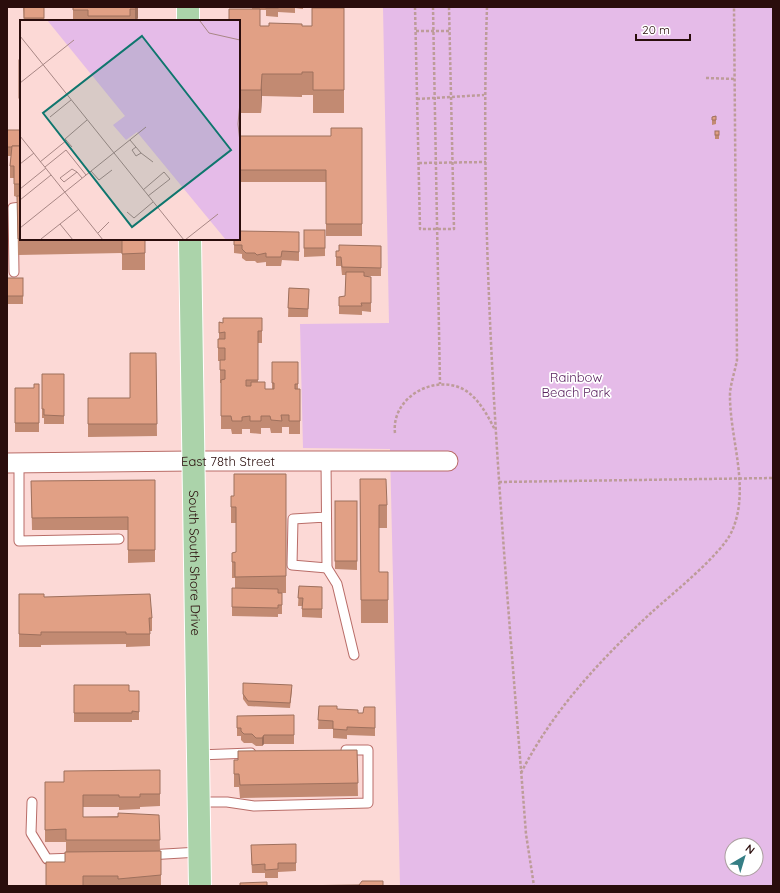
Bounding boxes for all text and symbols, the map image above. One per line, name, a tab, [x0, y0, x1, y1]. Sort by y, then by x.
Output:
scale bar	[636, 16, 690, 42]
inset map	[20, 20, 240, 240]
text: 20 m	[642, 22, 670, 37]
park label: Rainbow Beach Park	[542, 369, 610, 400]
street label: East 78th Street	[181, 453, 275, 469]
street label: South South Shore Drive	[186, 490, 204, 636]
north arrow	[724, 837, 764, 877]
text: N	[743, 841, 758, 857]

